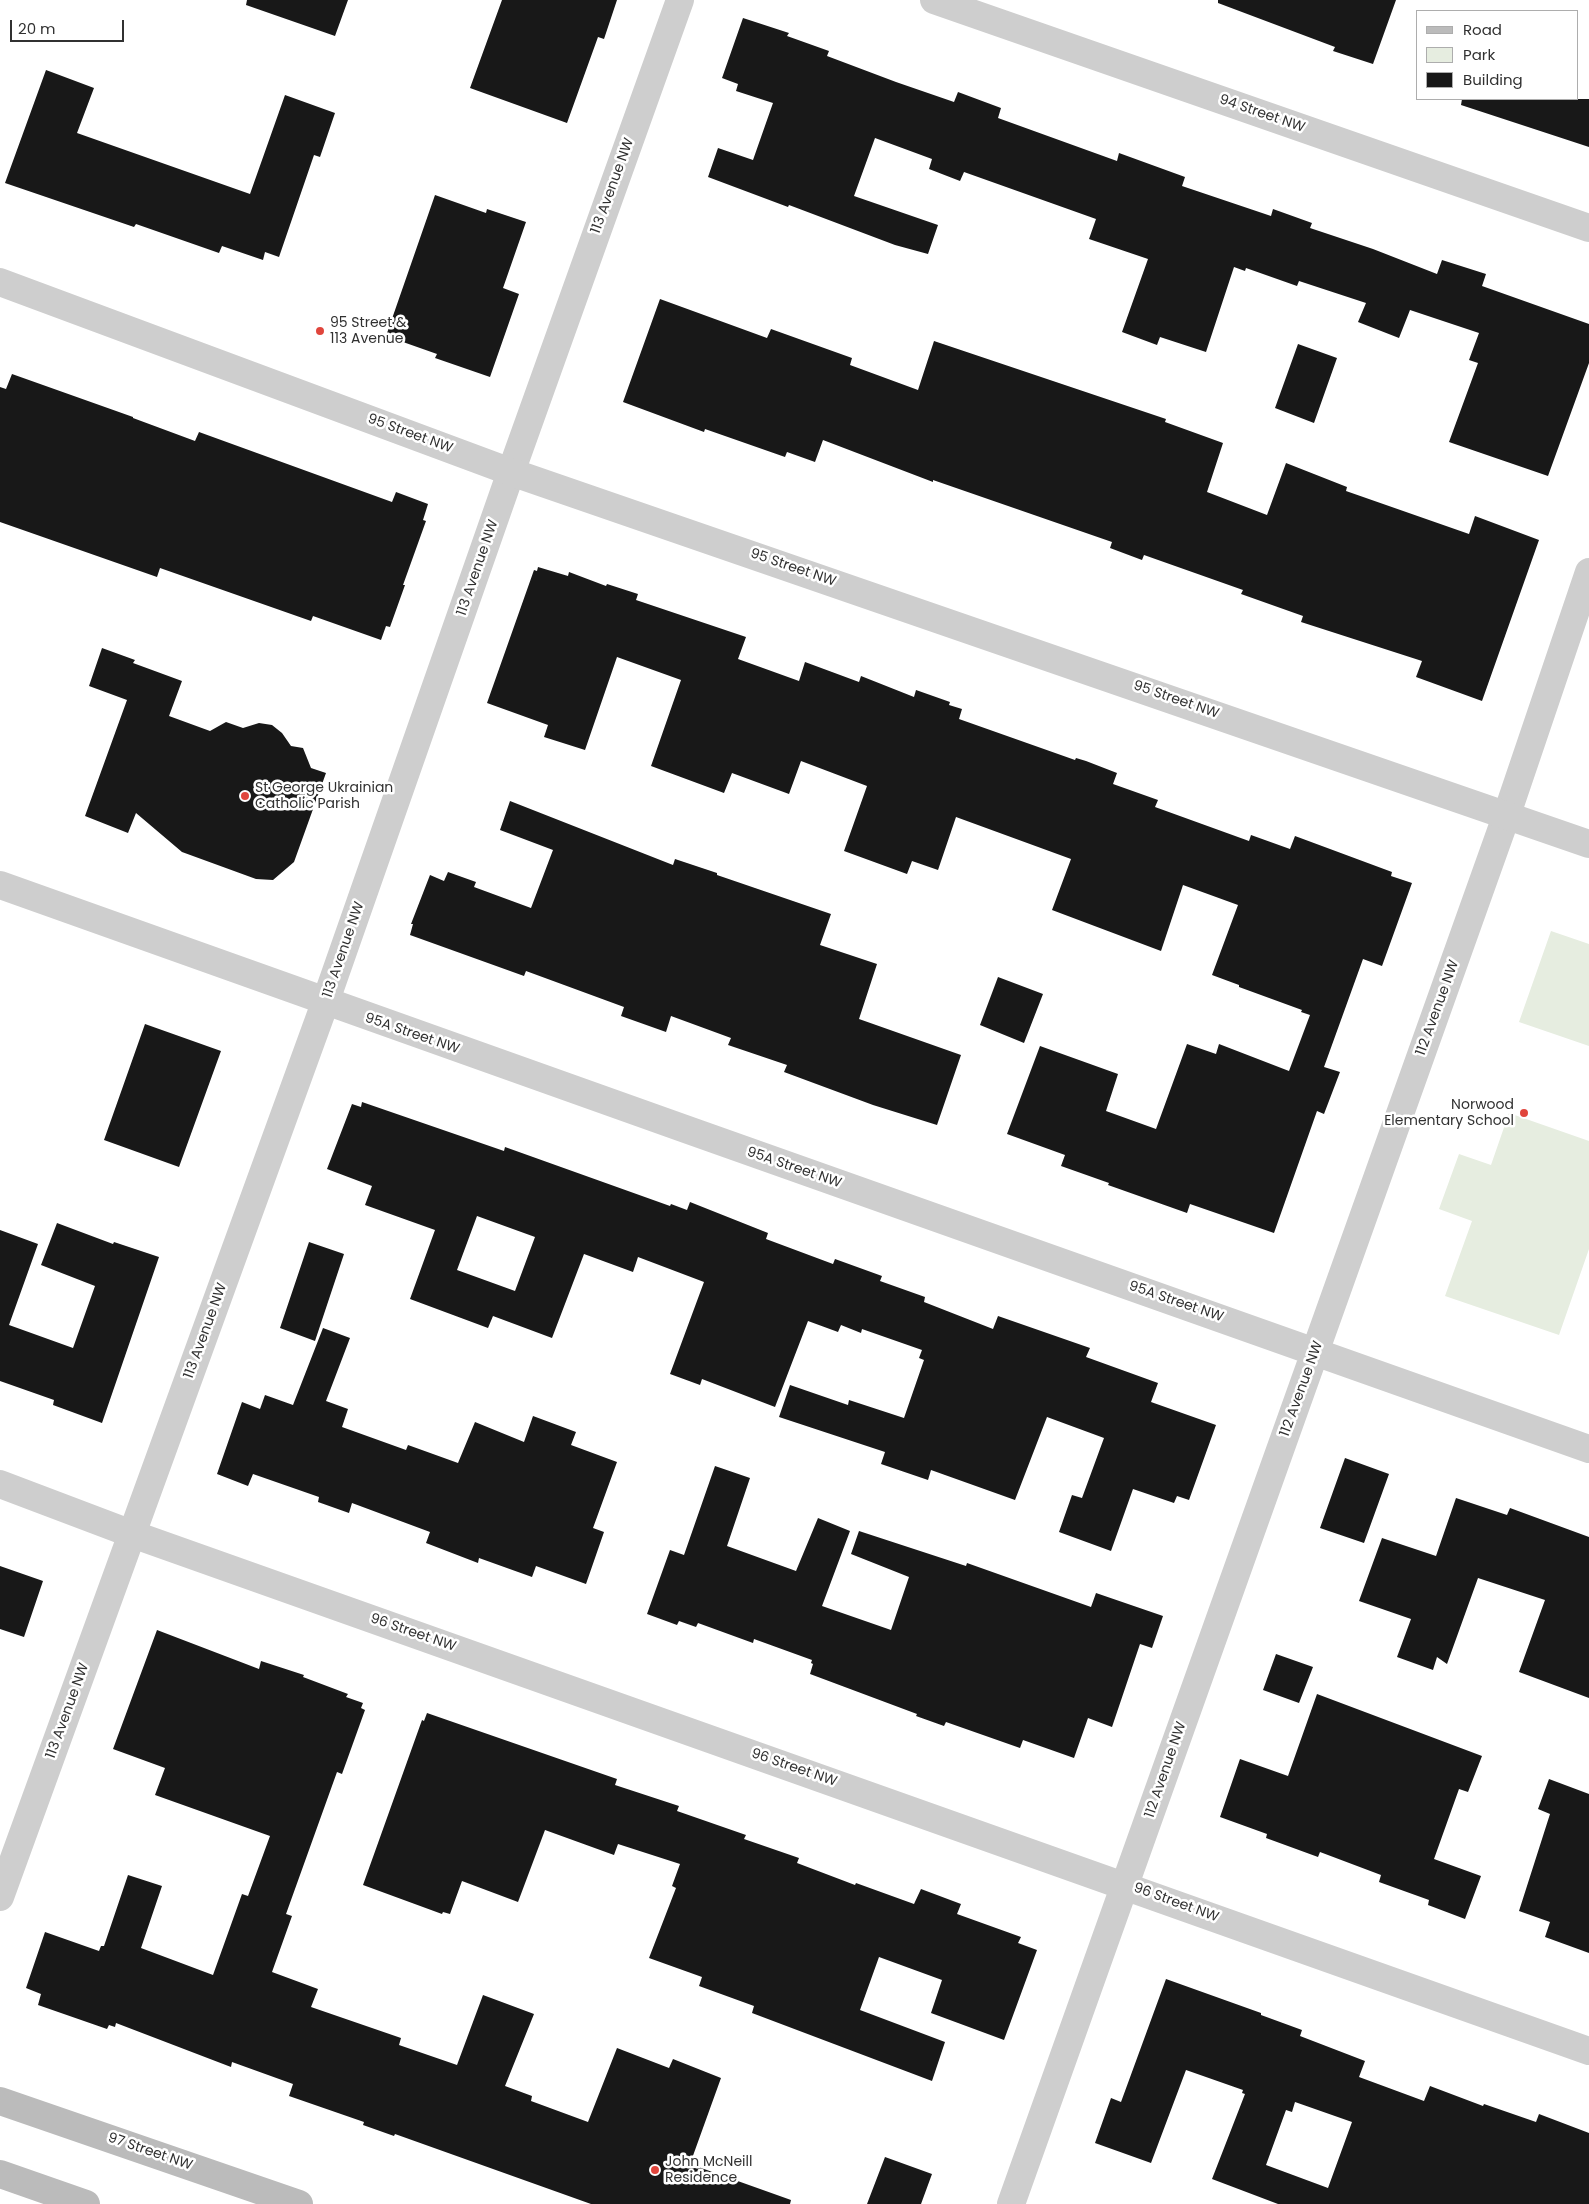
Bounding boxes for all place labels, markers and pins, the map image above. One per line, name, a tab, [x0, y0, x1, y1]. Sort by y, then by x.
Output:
place label: 95 Street & 113 Avenue	[330, 315, 406, 348]
marker: 95 Street & 113 Avenue	[314, 325, 326, 337]
place label: St George Ukrainian Catholic Parish	[255, 780, 393, 812]
marker: St George Ukrainian Catholic Parish	[239, 790, 251, 802]
place label: Norwood Elementary School	[1384, 1097, 1514, 1130]
marker: Norwood Elementary School	[1518, 1107, 1530, 1119]
place label: John McNeill Residence	[665, 2154, 752, 2186]
marker: John McNeill Residence	[649, 2164, 661, 2176]

